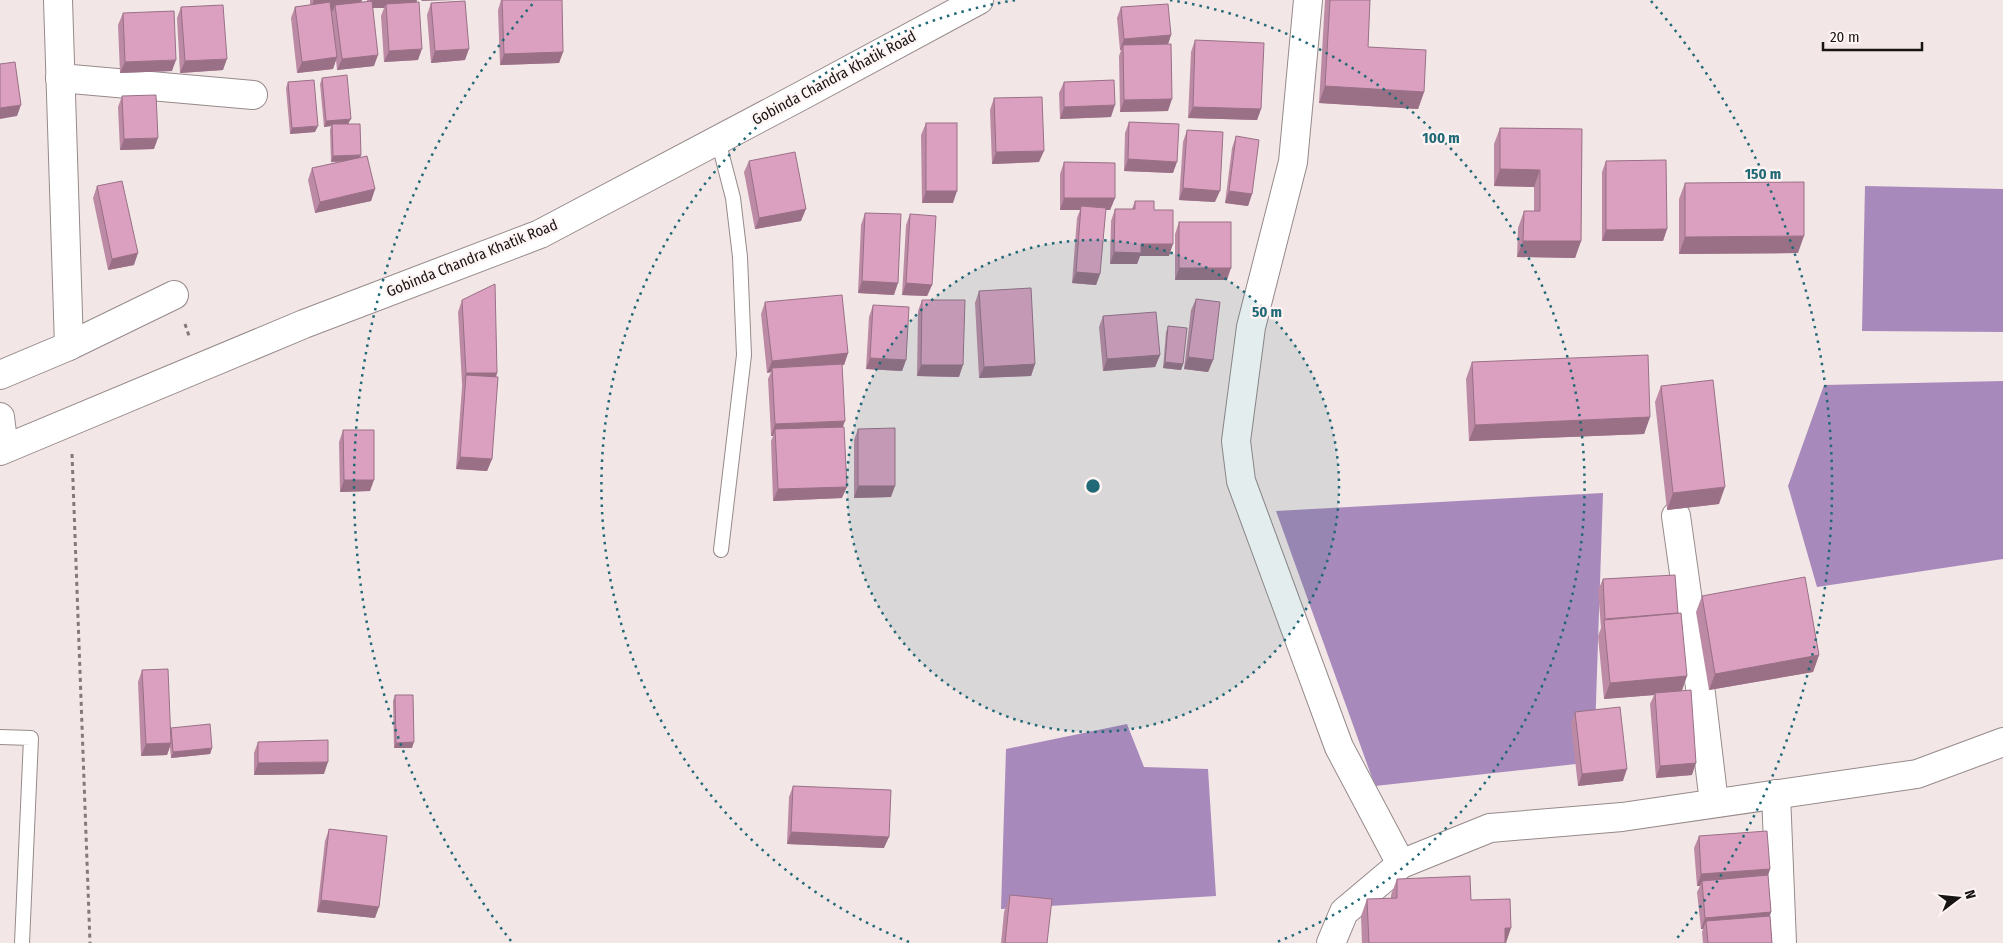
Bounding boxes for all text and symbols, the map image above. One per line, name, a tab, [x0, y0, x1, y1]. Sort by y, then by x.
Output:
scale bar	[1823, 20, 1922, 52]
street label: Gobinda Chandra Khatik Road	[749, 27, 919, 129]
text: 20 m	[1830, 28, 1860, 46]
text: 100 m	[1422, 129, 1460, 147]
text: 150 m	[1745, 165, 1781, 183]
street label: Gobinda Chandra Khatik Road	[384, 215, 560, 301]
text: 50 m	[1252, 303, 1282, 321]
centre of rings	[1084, 477, 1102, 495]
north arrow	[1933, 873, 1983, 923]
text: N	[1961, 888, 1979, 901]

